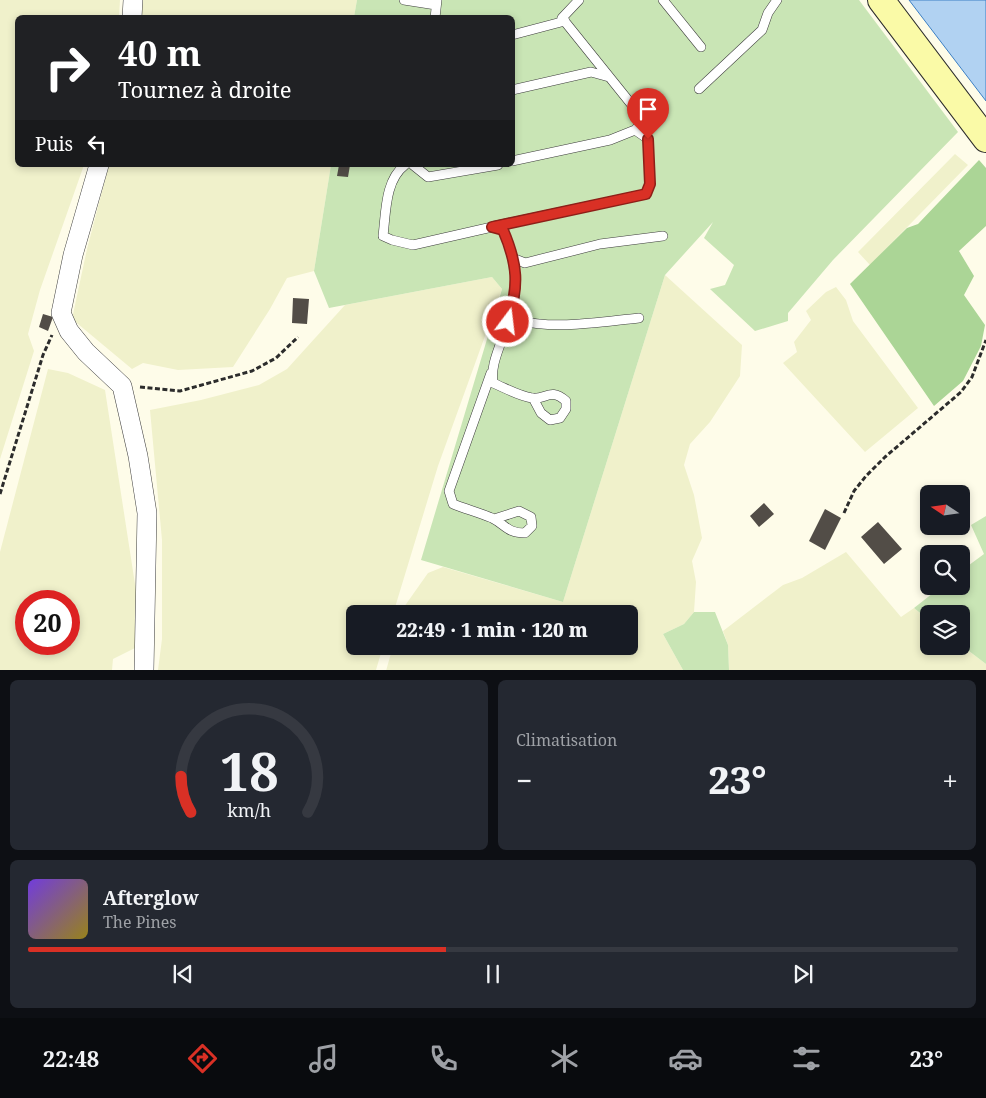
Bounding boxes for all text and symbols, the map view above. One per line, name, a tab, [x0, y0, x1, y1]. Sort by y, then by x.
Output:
text: 40 m	[118, 29, 201, 76]
icon: right	[35, 35, 100, 100]
text: Tournez à droite	[118, 74, 292, 104]
pin	[627, 88, 669, 139]
icon: arrive	[634, 95, 662, 123]
icon: left	[83, 130, 111, 158]
text: Puis	[35, 131, 73, 157]
position arrow	[481, 295, 533, 347]
north arrow	[920, 485, 970, 535]
map controls	[920, 485, 970, 655]
button: search	[920, 545, 970, 595]
speed limit sign: 20	[15, 590, 80, 655]
button: layers	[920, 605, 970, 655]
text: 22:49 · 1 min · 120 m	[396, 617, 588, 643]
text: Climatisation	[516, 729, 617, 751]
text: 18	[220, 735, 278, 806]
text: 23°	[708, 753, 766, 805]
text: −	[516, 761, 532, 799]
text: +	[942, 761, 958, 799]
text: km/h	[227, 798, 271, 822]
text: Afterglow	[103, 885, 199, 911]
text: The Pines	[103, 911, 177, 933]
icon: previous	[169, 960, 197, 988]
icon: pause	[479, 960, 507, 988]
icon: next	[789, 960, 817, 988]
icon: directions	[185, 1041, 220, 1076]
icon: music	[306, 1041, 341, 1076]
icon: phone	[426, 1041, 461, 1076]
icon: climate	[547, 1041, 582, 1076]
icon: car	[668, 1041, 703, 1076]
icon: filters	[789, 1041, 824, 1076]
text: 22:48	[43, 1043, 99, 1073]
text: 23°	[909, 1043, 943, 1073]

